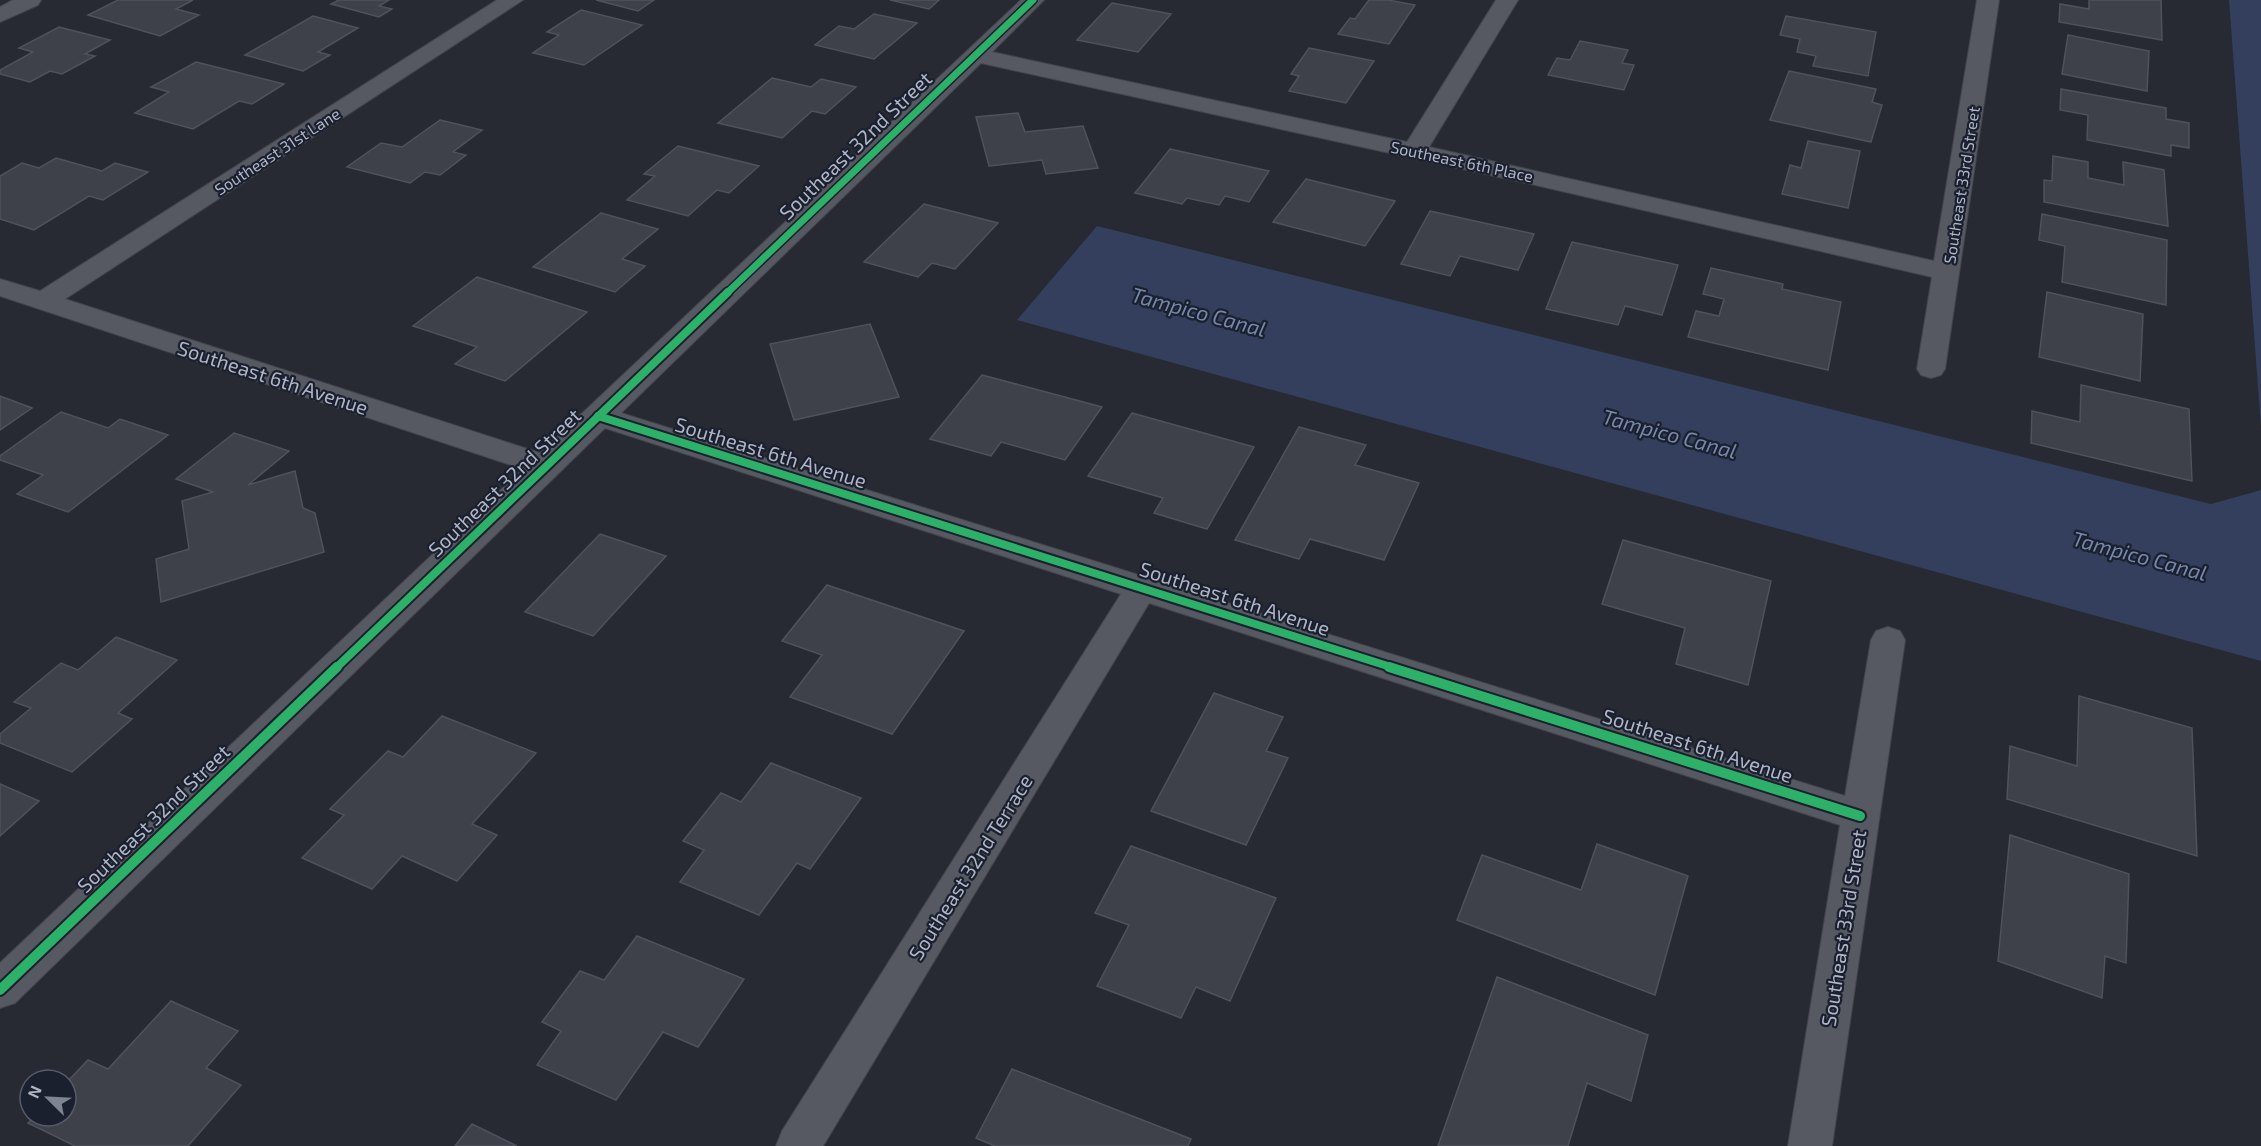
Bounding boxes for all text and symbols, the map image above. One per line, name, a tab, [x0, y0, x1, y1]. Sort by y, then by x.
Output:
street label: Southeast 32nd Street	[774, 66, 936, 224]
street label: Southeast 31st Lane	[211, 103, 343, 199]
street label: Southeast 33rd Street	[1939, 105, 1983, 265]
street label: Southeast 6th Place	[1389, 137, 1535, 185]
water label: Tampico Canal	[1129, 281, 1269, 341]
street label: Southeast 6th Avenue	[175, 335, 371, 419]
street label: Southeast 32nd Street	[423, 403, 585, 561]
water label: Tampico Canal	[1600, 403, 1740, 463]
street label: Southeast 6th Avenue	[672, 411, 870, 493]
water label: Tampico Canal	[2070, 525, 2210, 585]
street label: Southeast 6th Avenue	[1137, 556, 1333, 640]
street label: Southeast 6th Avenue	[1600, 703, 1796, 787]
street label: Southeast 32nd Street	[72, 739, 234, 897]
street label: Southeast 32nd Terrace	[903, 770, 1037, 964]
street label: Southeast 33rd Street	[1816, 828, 1870, 1028]
north arrow	[18, 1068, 78, 1128]
text: N	[23, 1083, 45, 1101]

